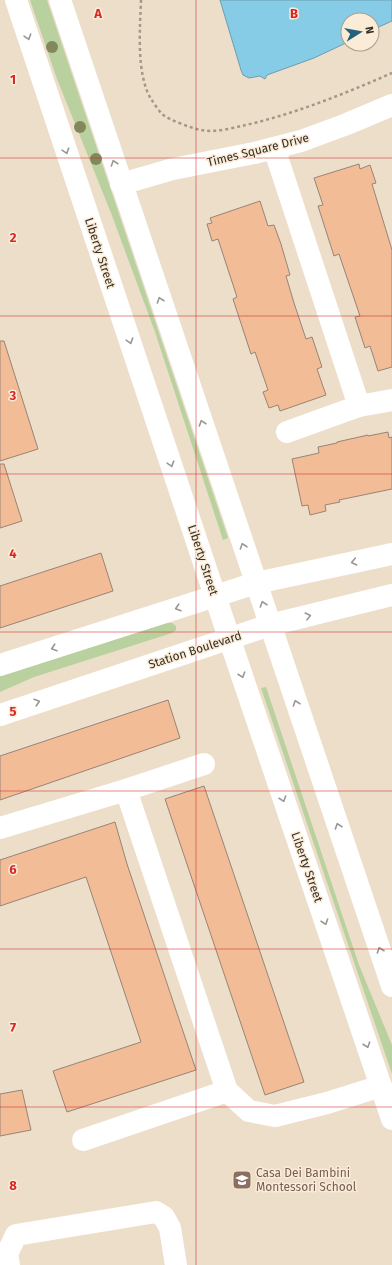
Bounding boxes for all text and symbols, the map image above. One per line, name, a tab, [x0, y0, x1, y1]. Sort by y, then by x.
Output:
text: A	[93, 6, 102, 21]
text: B	[290, 6, 298, 21]
north arrow	[340, 12, 380, 52]
text: N	[362, 25, 376, 35]
one-way arrow	[24, 33, 32, 40]
text: 1	[10, 72, 16, 87]
street label: Times Square Drive	[206, 131, 310, 169]
one-way arrow	[62, 147, 70, 154]
one-way arrow	[111, 160, 119, 167]
street label: Liberty Street	[82, 216, 118, 291]
text: 2	[10, 230, 17, 245]
one-way arrow	[157, 296, 165, 303]
one-way arrow	[125, 337, 134, 344]
text: 3	[9, 388, 17, 403]
one-way arrow	[198, 419, 206, 426]
one-way arrow	[166, 460, 175, 467]
street label: Liberty Street	[185, 523, 221, 598]
one-way arrow	[239, 543, 248, 550]
text: 4	[9, 546, 17, 561]
one-way arrow	[351, 557, 357, 565]
one-way arrow	[259, 601, 268, 608]
one-way arrow	[174, 603, 181, 612]
one-way arrow	[304, 612, 311, 621]
street label: Station Boulevard	[147, 628, 243, 672]
one-way arrow	[51, 643, 58, 652]
one-way arrow	[237, 672, 246, 679]
one-way arrow	[33, 698, 40, 707]
one-way arrow	[293, 700, 301, 707]
text: 5	[10, 704, 17, 719]
one-way arrow	[279, 795, 287, 802]
one-way arrow	[334, 823, 343, 830]
street label: Liberty Street	[288, 830, 326, 905]
text: 6	[9, 862, 17, 877]
one-way arrow	[320, 918, 329, 925]
one-way arrow	[376, 946, 384, 953]
text: 7	[10, 1020, 16, 1035]
one-way arrow	[362, 1041, 371, 1048]
place label: Casa Dei Bambini Montessori School	[256, 1166, 357, 1194]
school or university icon: Casa Dei Bambini Montessori School	[231, 1169, 253, 1191]
text: 8	[9, 1178, 17, 1193]

